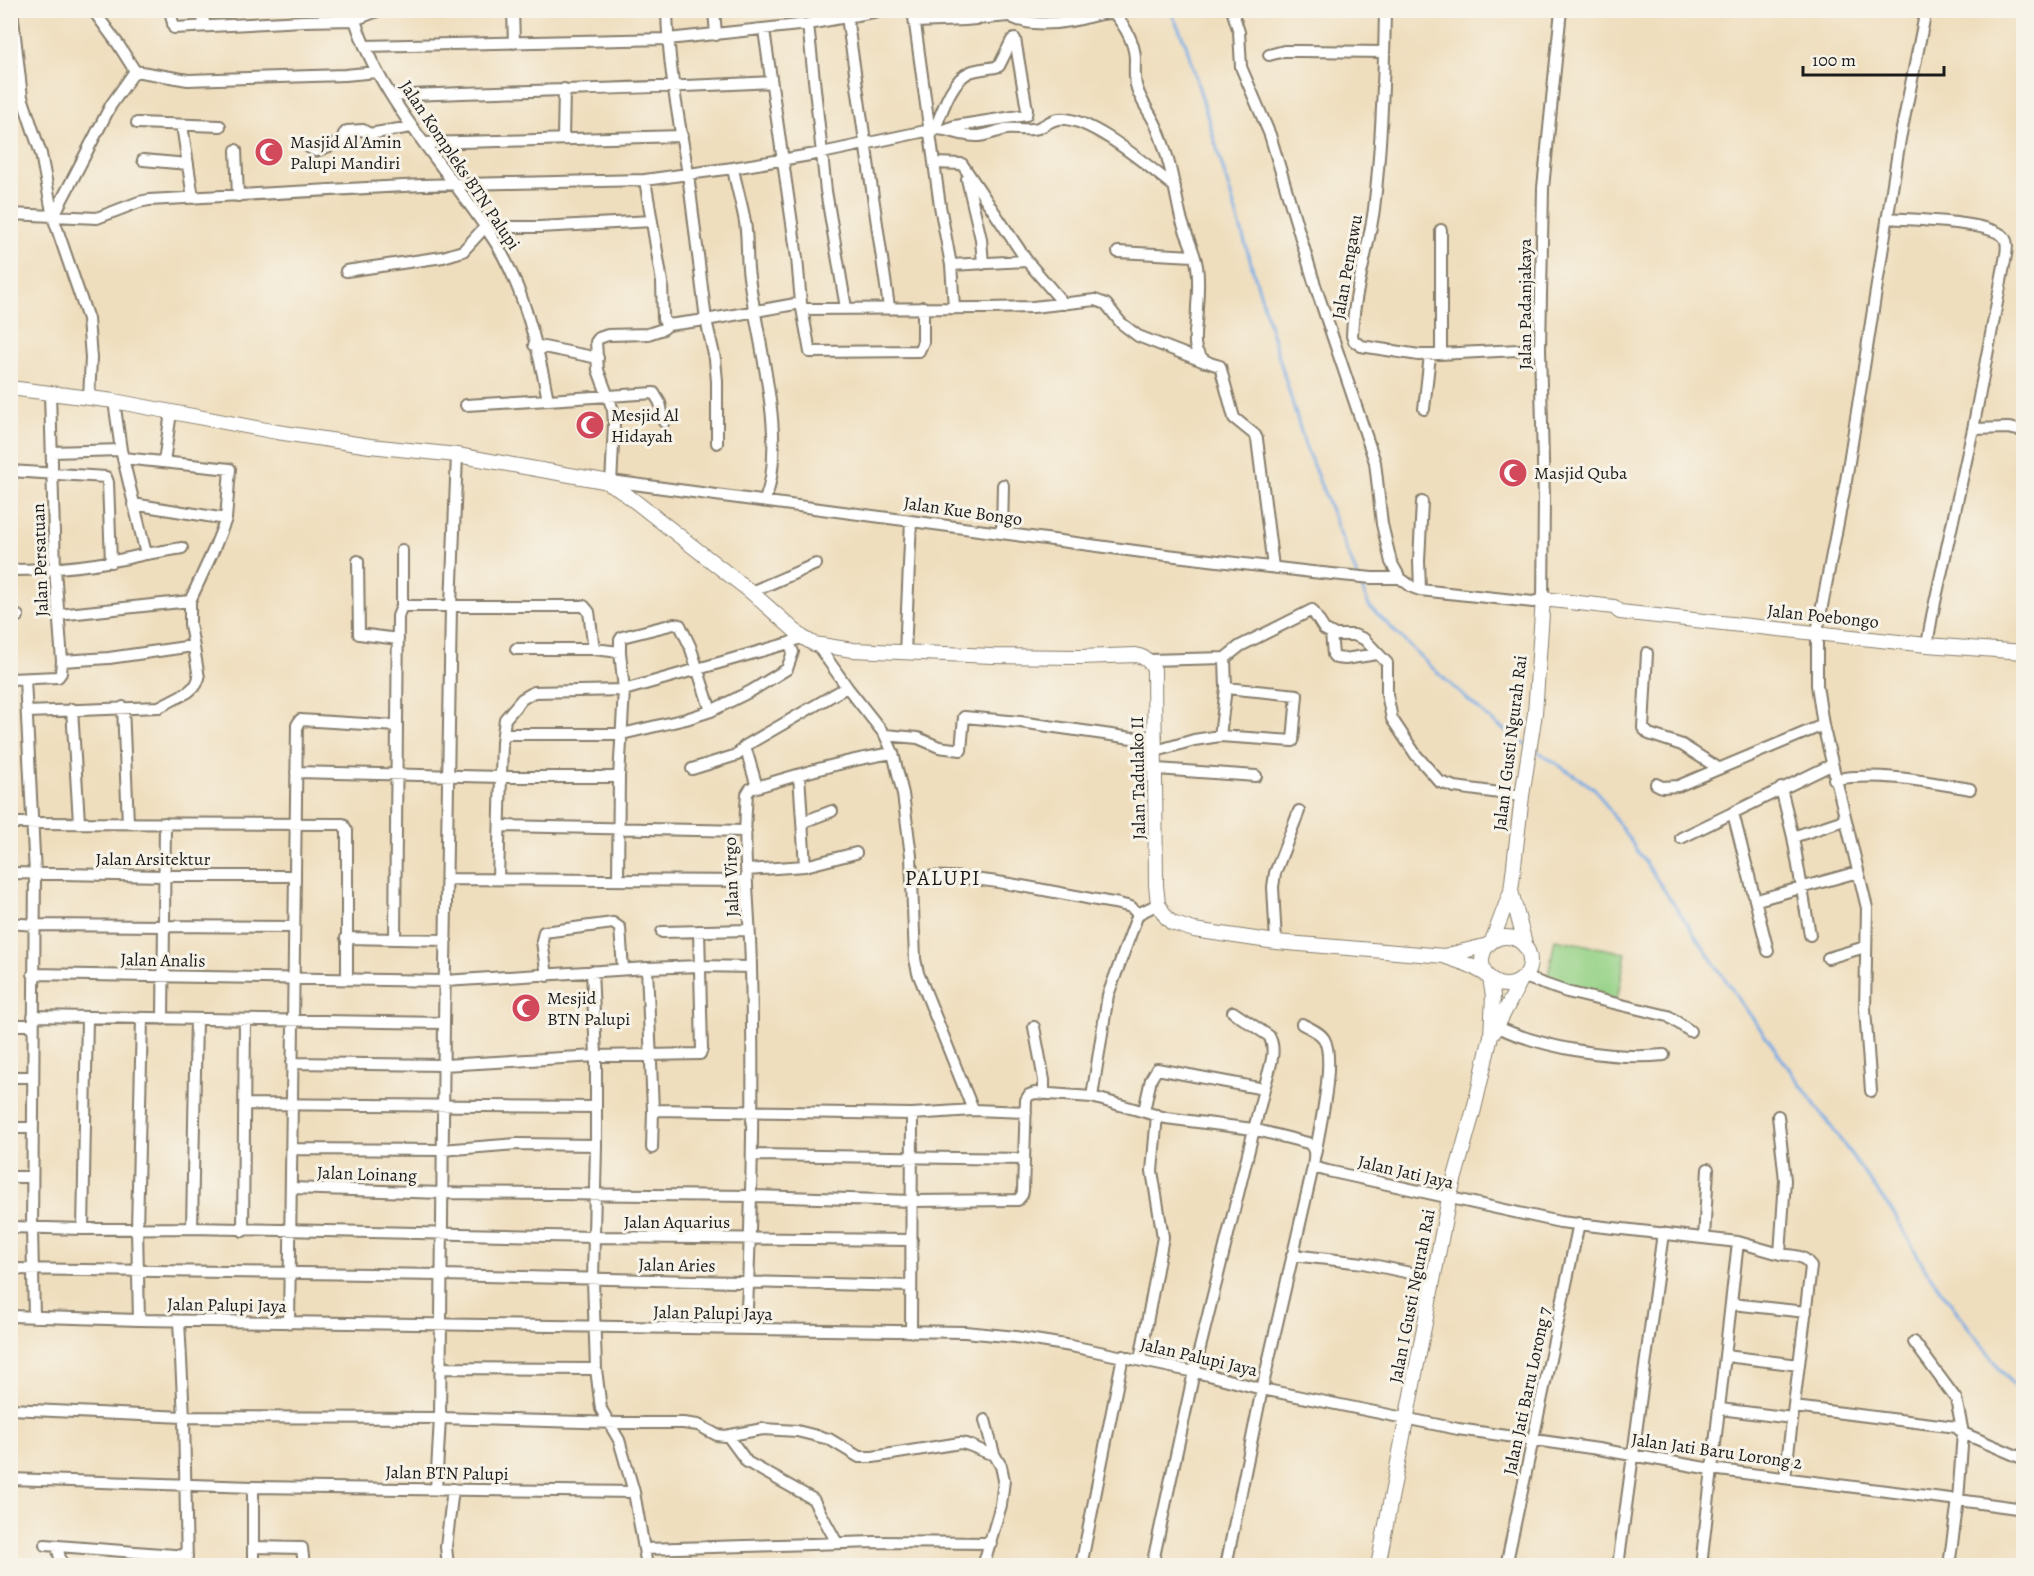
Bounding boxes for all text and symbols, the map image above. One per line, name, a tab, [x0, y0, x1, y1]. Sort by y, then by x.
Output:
scale bar	[1803, 39, 1944, 77]
text: 100 m	[1812, 48, 1856, 72]
street label: Jalan Kompleks BTN Palupi	[394, 75, 526, 255]
place label: Masjid Al Amin Palupi Mandiri	[290, 130, 402, 175]
mosque icon: Masjid Al Amin Palupi Mandiri	[253, 136, 285, 168]
street label: Jalan Pengawu	[1326, 212, 1368, 321]
street label: Jalan Padanjakaya	[1513, 238, 1537, 370]
place label: Mesjid Al Hidayah	[611, 403, 679, 448]
mosque icon: Mesjid Al Hidayah	[574, 409, 606, 441]
mosque icon: Masjid Quba	[1497, 457, 1529, 489]
place label: Masjid Quba	[1534, 461, 1628, 485]
street label: Jalan Kue Bongo	[902, 491, 1024, 531]
street label: Jalan Persatuan	[26, 503, 54, 617]
street label: Jalan Poebongo	[1766, 598, 1880, 634]
street label: Jalan I Gusti Ngurah Rai	[1487, 654, 1533, 832]
street label: Jalan Tadulako II	[1125, 716, 1151, 840]
street label: Jalan Virgo	[718, 836, 744, 917]
street label: Jalan Arsitektur	[96, 847, 211, 871]
district label: PALUPI	[905, 864, 981, 892]
street label: Jalan Analis	[120, 947, 206, 973]
place label: Mesjid BTN Palupi	[547, 986, 630, 1031]
mosque icon: Mesjid BTN Palupi	[510, 992, 542, 1024]
street label: Jalan Jati Jaya	[1356, 1149, 1457, 1195]
street label: Jalan Loinang	[316, 1160, 418, 1188]
street label: Jalan I Gusti Ngurah Rai	[1383, 1207, 1441, 1385]
street label: Jalan Aquarius	[624, 1210, 730, 1234]
street label: Jalan Aries	[638, 1252, 716, 1278]
street label: Jalan Palupi Jaya	[167, 1292, 288, 1318]
street label: Jalan Palupi Jaya	[653, 1300, 774, 1326]
street label: Jalan Jati Baru Lorong 7	[1497, 1304, 1557, 1477]
street label: Jalan Palupi Jaya	[1138, 1332, 1261, 1382]
street label: Jalan Jati Baru Lorong 2	[1630, 1427, 1804, 1475]
street label: Jalan BTN Palupi	[385, 1460, 509, 1486]

